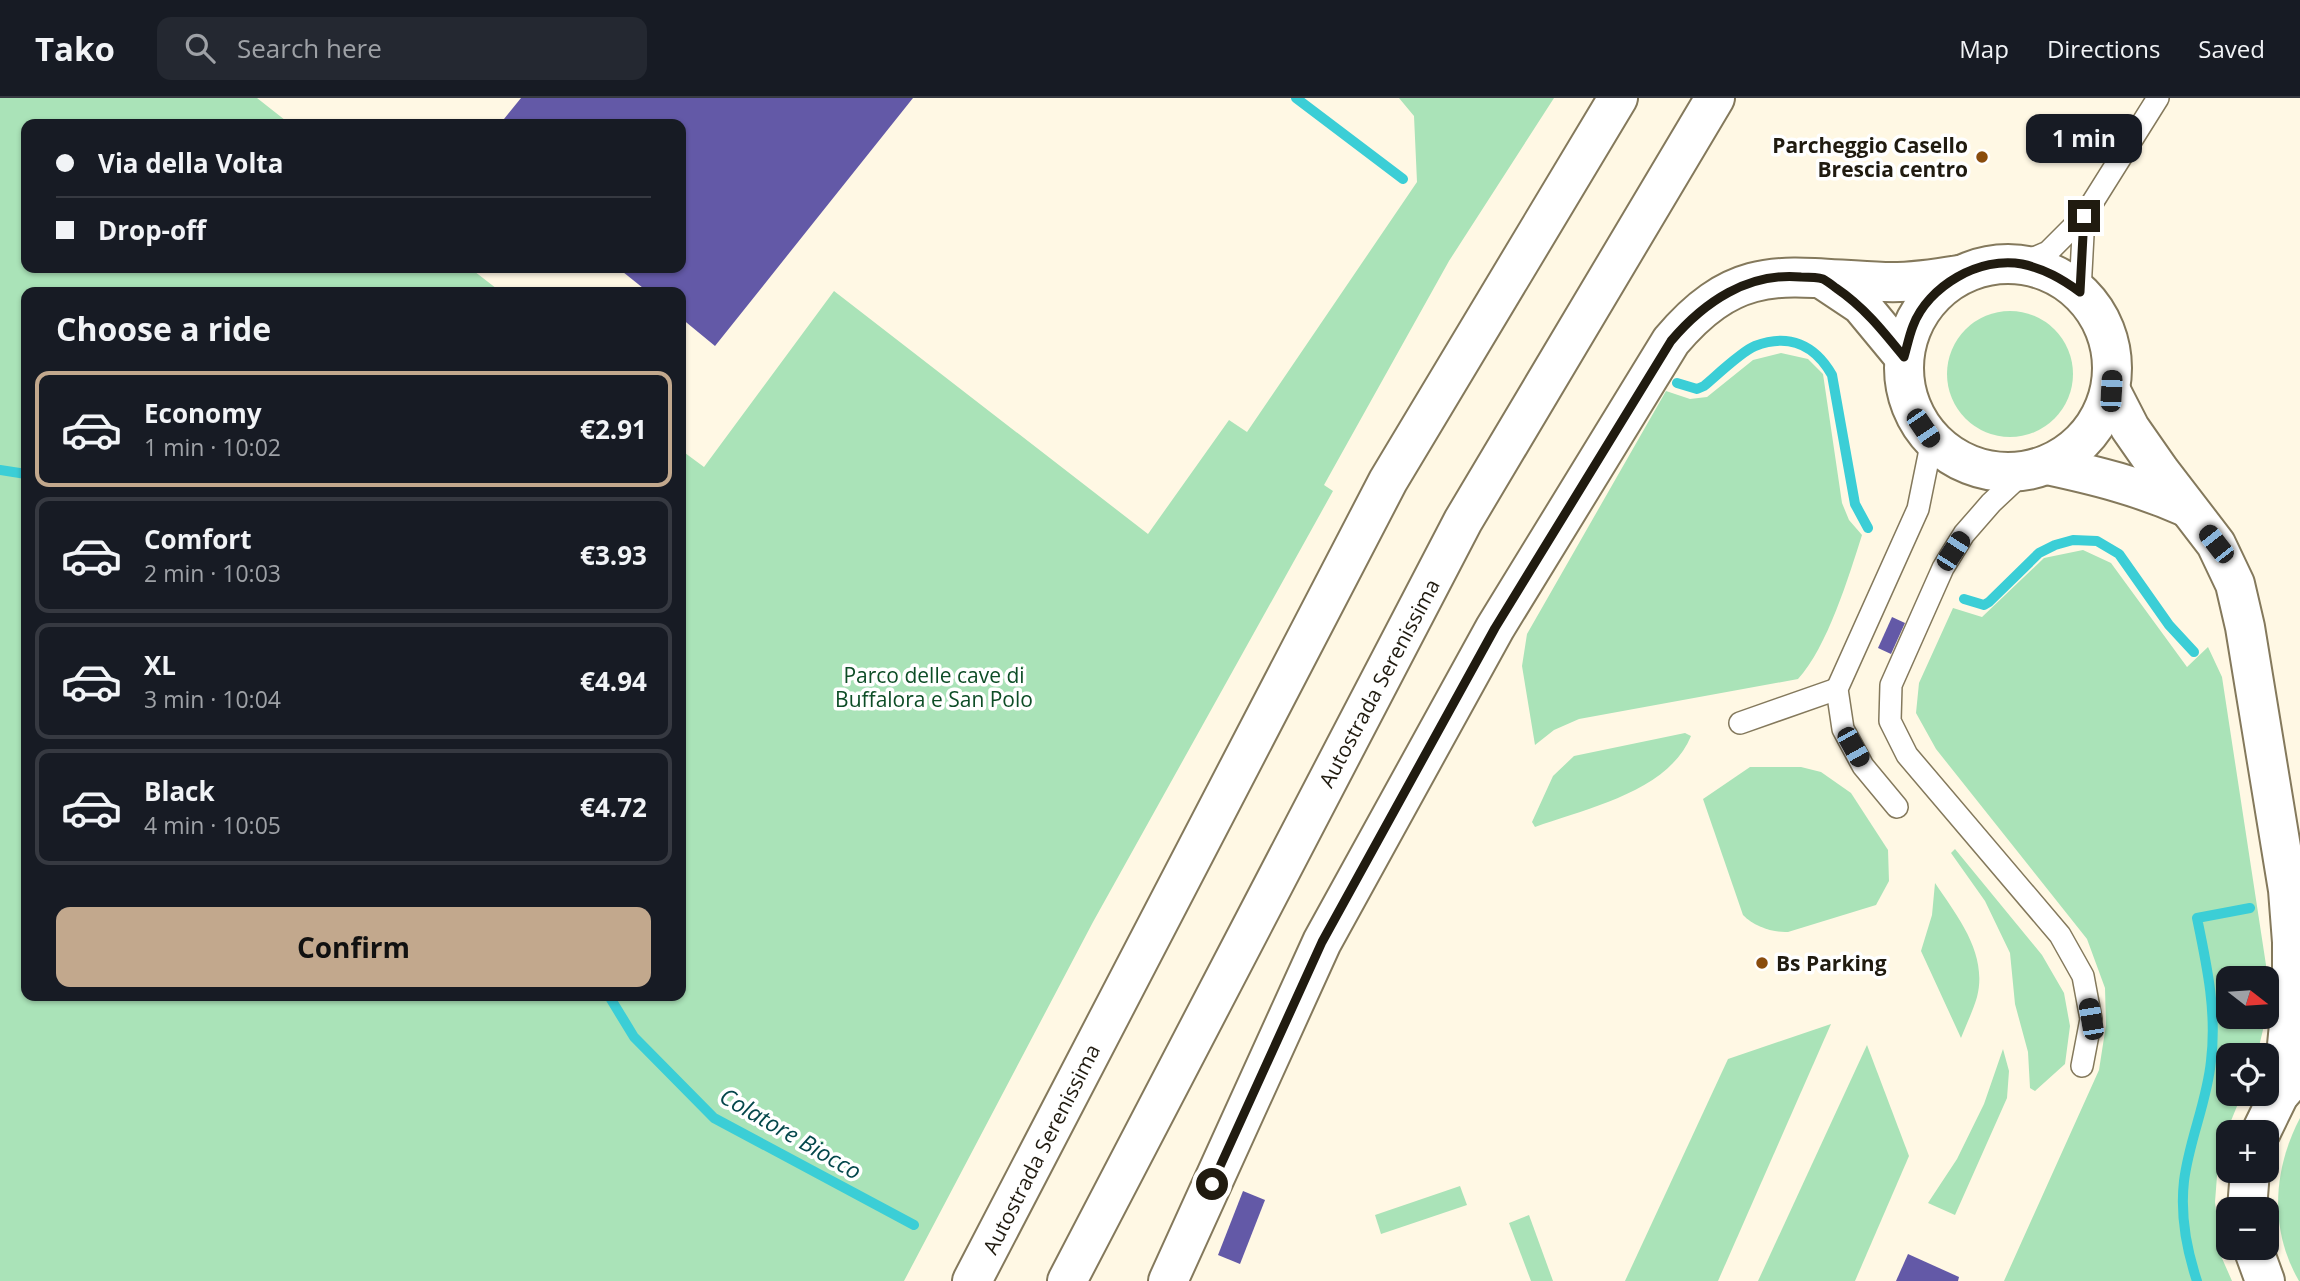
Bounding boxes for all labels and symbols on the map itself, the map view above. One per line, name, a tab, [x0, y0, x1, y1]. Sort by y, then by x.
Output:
callout: 1 min	[2026, 115, 2142, 164]
place label: Parcheggio Casello Brescia centro	[1772, 131, 1968, 183]
marker: Parcheggio Casello Brescia centro	[1974, 149, 1990, 165]
route end	[2068, 200, 2100, 232]
car	[2100, 369, 2123, 413]
car	[1903, 405, 1944, 451]
car	[2195, 521, 2238, 567]
car	[1933, 528, 1974, 574]
street label: Autostrada Serenissima	[1312, 574, 1446, 792]
park label: Parco delle cave di Buffalora e San Polo	[835, 661, 1033, 713]
car	[1834, 724, 1873, 770]
place label: Bs Parking	[1776, 949, 1887, 977]
marker: Bs Parking	[1754, 955, 1770, 971]
north arrow	[2216, 966, 2278, 1029]
car	[2078, 996, 2105, 1042]
street label: Autostrada Serenissima	[976, 1039, 1106, 1259]
water label: Colatore Biocco	[714, 1079, 868, 1187]
route start	[1196, 1168, 1228, 1200]

